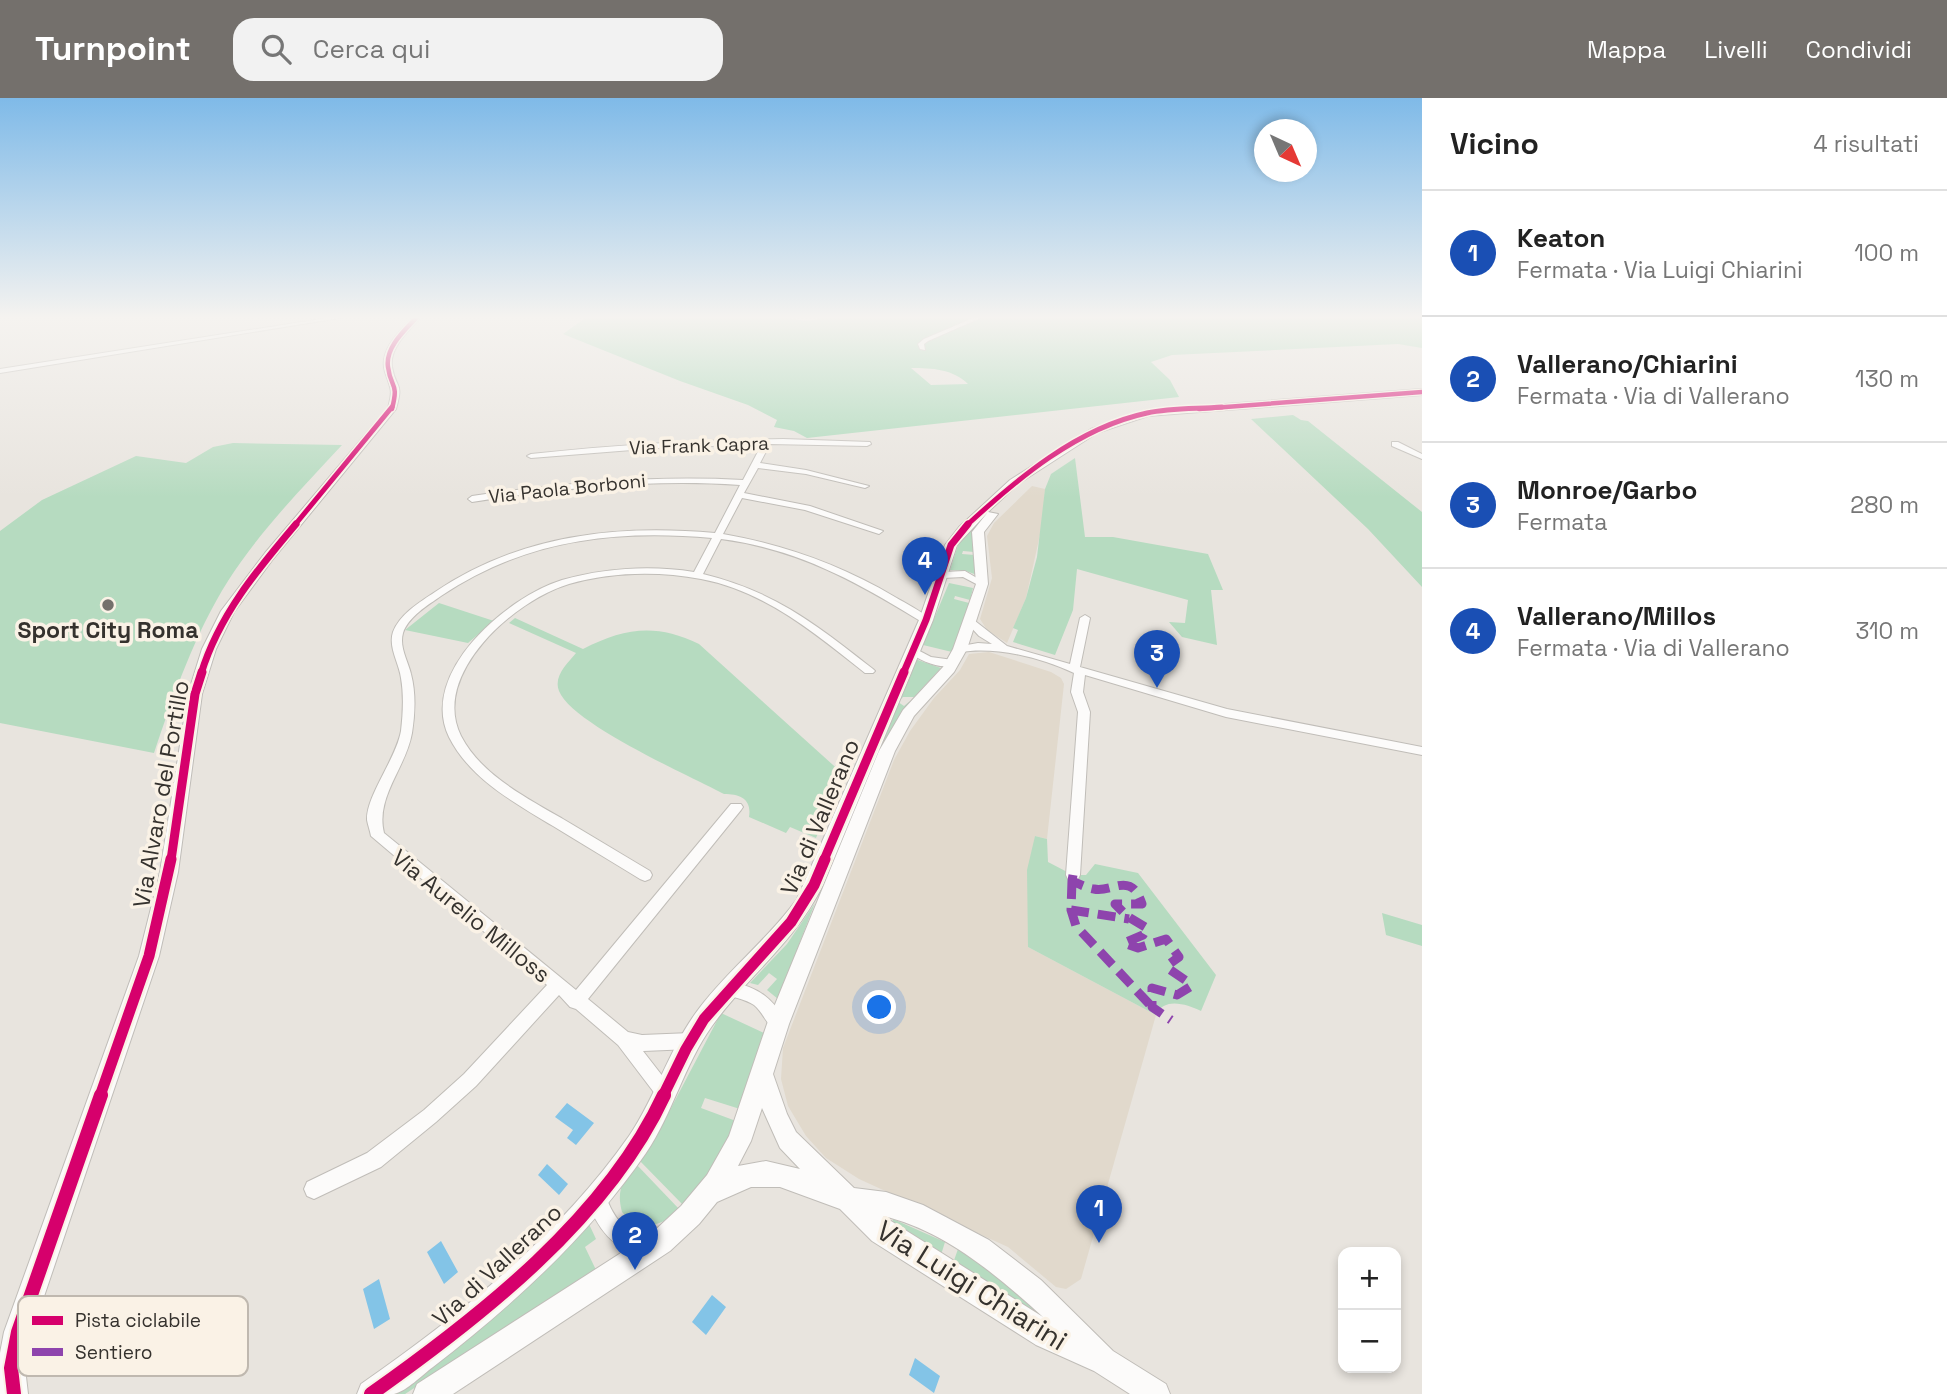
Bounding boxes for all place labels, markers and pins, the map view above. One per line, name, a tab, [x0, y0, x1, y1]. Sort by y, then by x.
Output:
pin: 4	[902, 537, 948, 595]
marker: Sport City Roma	[100, 597, 116, 613]
place label: Sport City Roma	[17, 615, 199, 645]
pin: 3	[1134, 630, 1180, 688]
pin: 1	[1076, 1185, 1122, 1243]
pin: 2	[612, 1212, 658, 1270]

